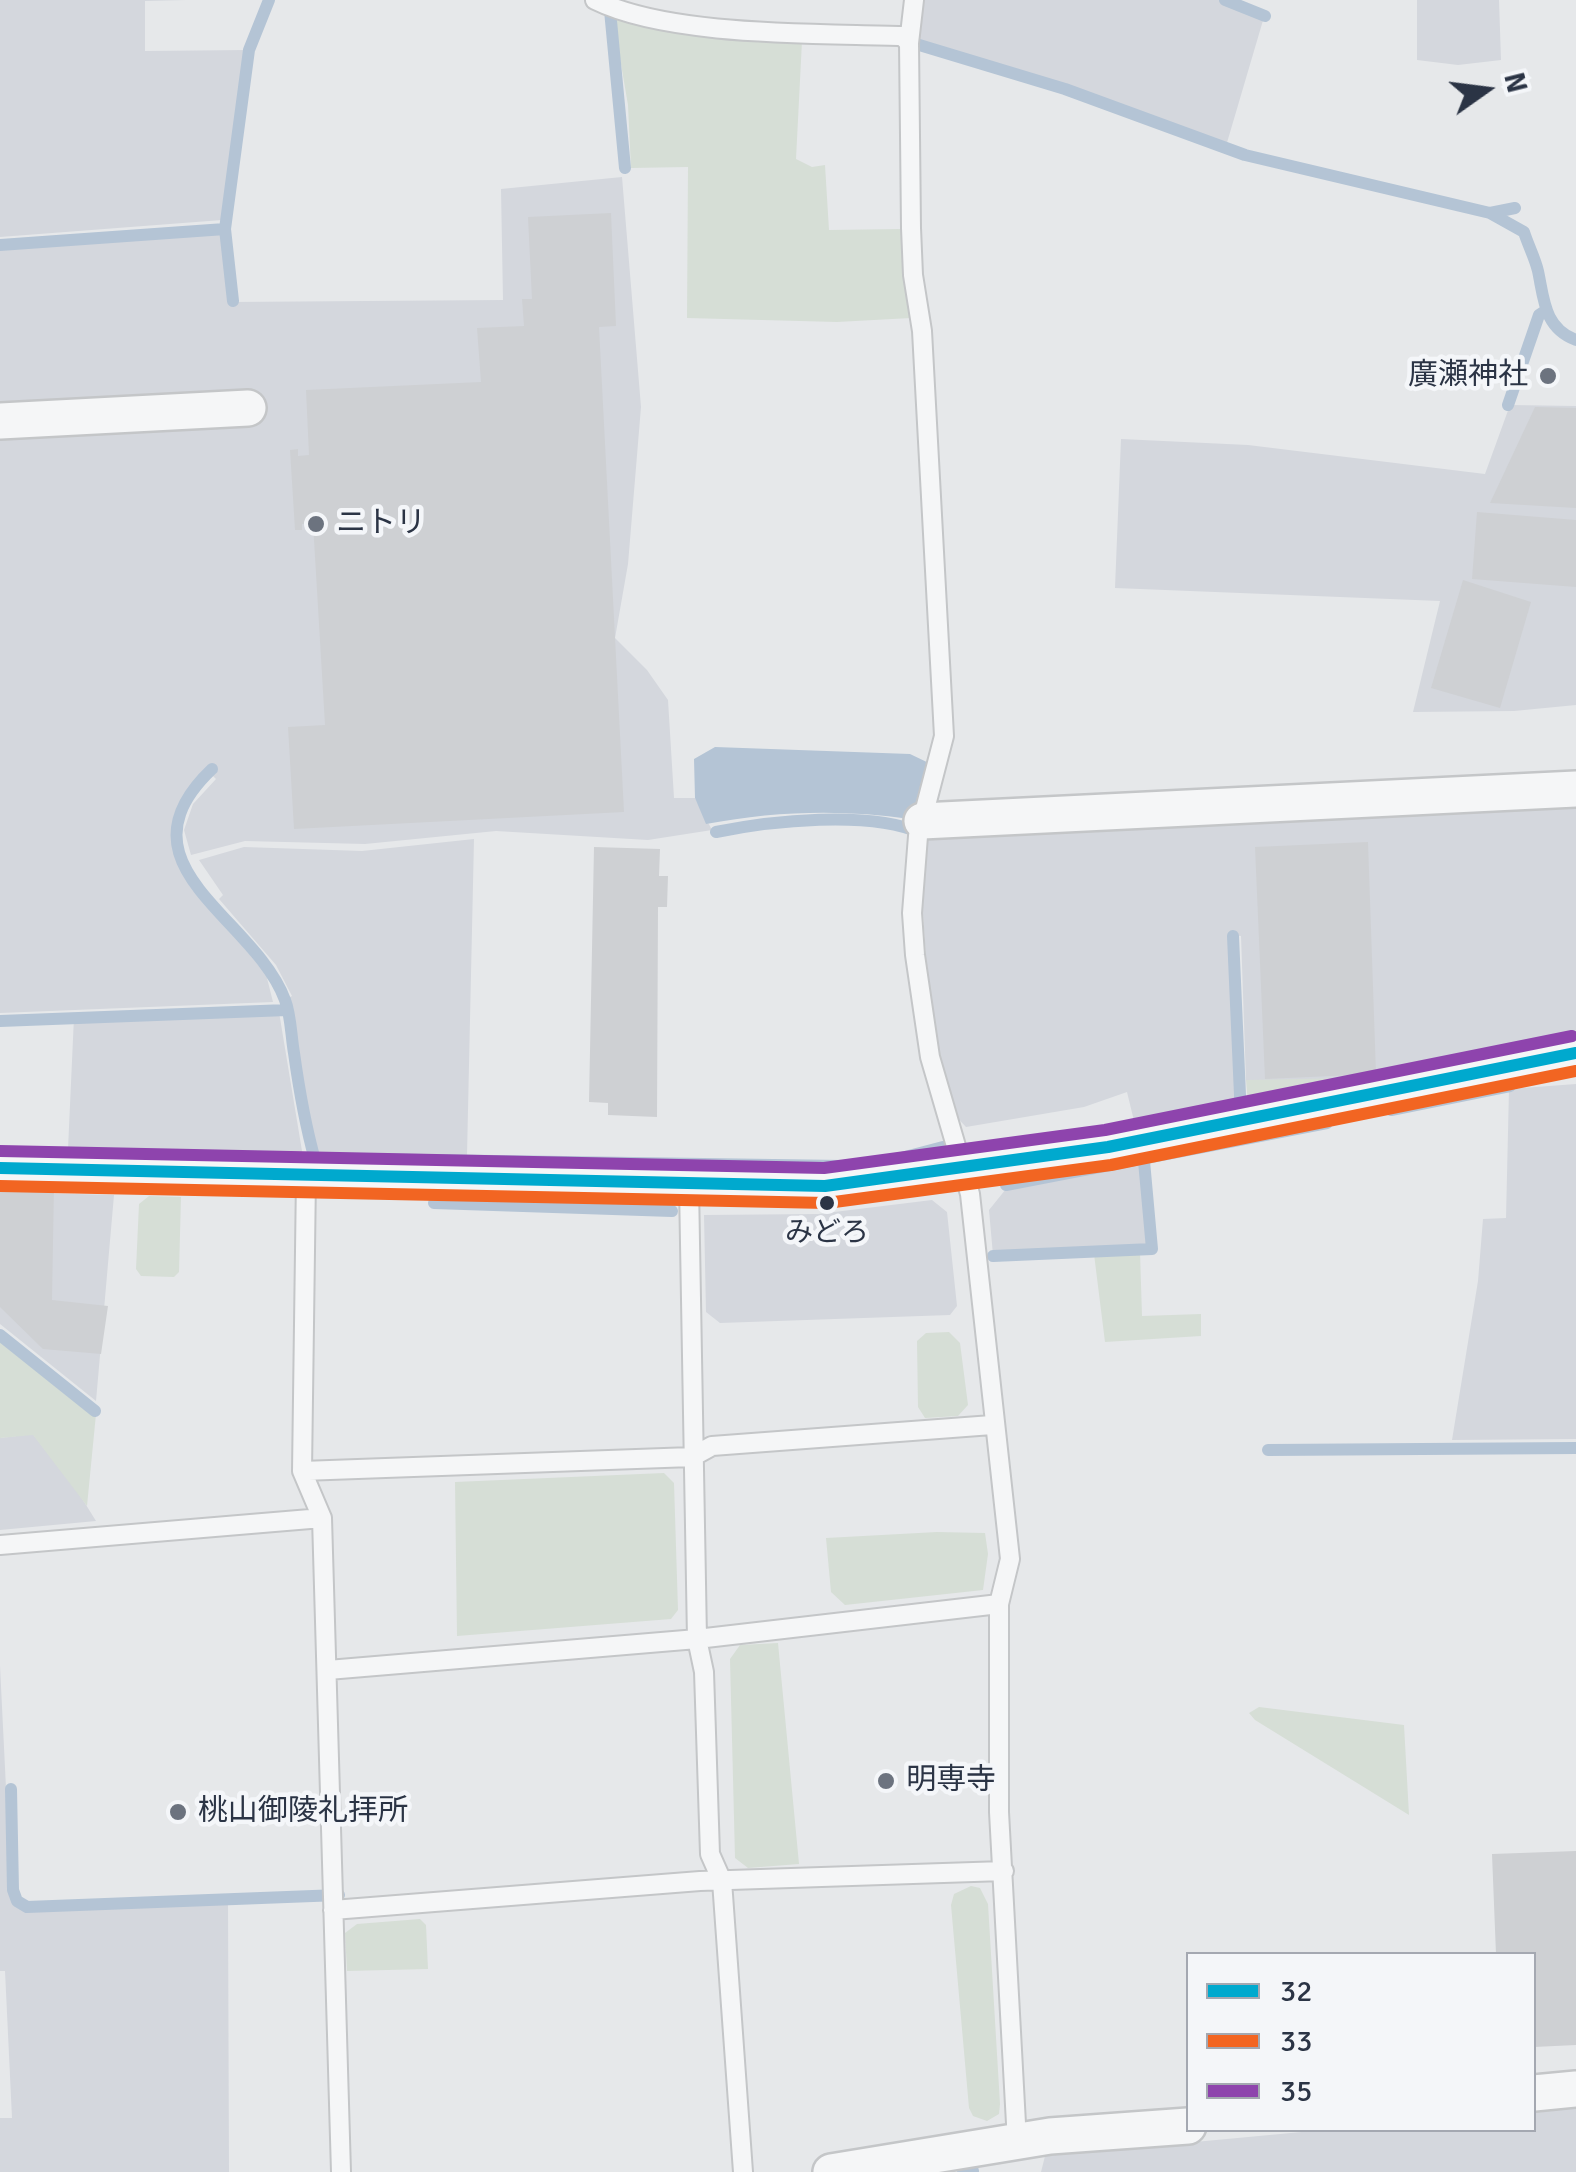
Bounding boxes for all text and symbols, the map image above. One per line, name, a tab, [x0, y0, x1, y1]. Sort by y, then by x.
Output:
north arrow	[1436, 40, 1536, 140]
text: N	[1496, 69, 1534, 96]
place label: 廣瀬神社	[1408, 358, 1528, 394]
marker: 廣瀬神社	[1537, 365, 1559, 387]
place label: ニトリ	[336, 506, 426, 542]
marker: ニトリ	[305, 513, 327, 535]
marker: みどろ	[817, 1193, 837, 1213]
place label: みどろ	[785, 1217, 869, 1251]
place label: 明専寺	[906, 1763, 996, 1799]
marker: 明専寺	[875, 1770, 897, 1792]
place label: 桃山御陵礼拝所	[198, 1794, 408, 1830]
marker: 桃山御陵礼拝所	[167, 1801, 189, 1823]
legend	[1186, 1952, 1536, 2132]
text: 32	[1280, 1973, 1312, 2010]
text: 33	[1280, 2023, 1312, 2060]
text: 35	[1280, 2073, 1312, 2110]

